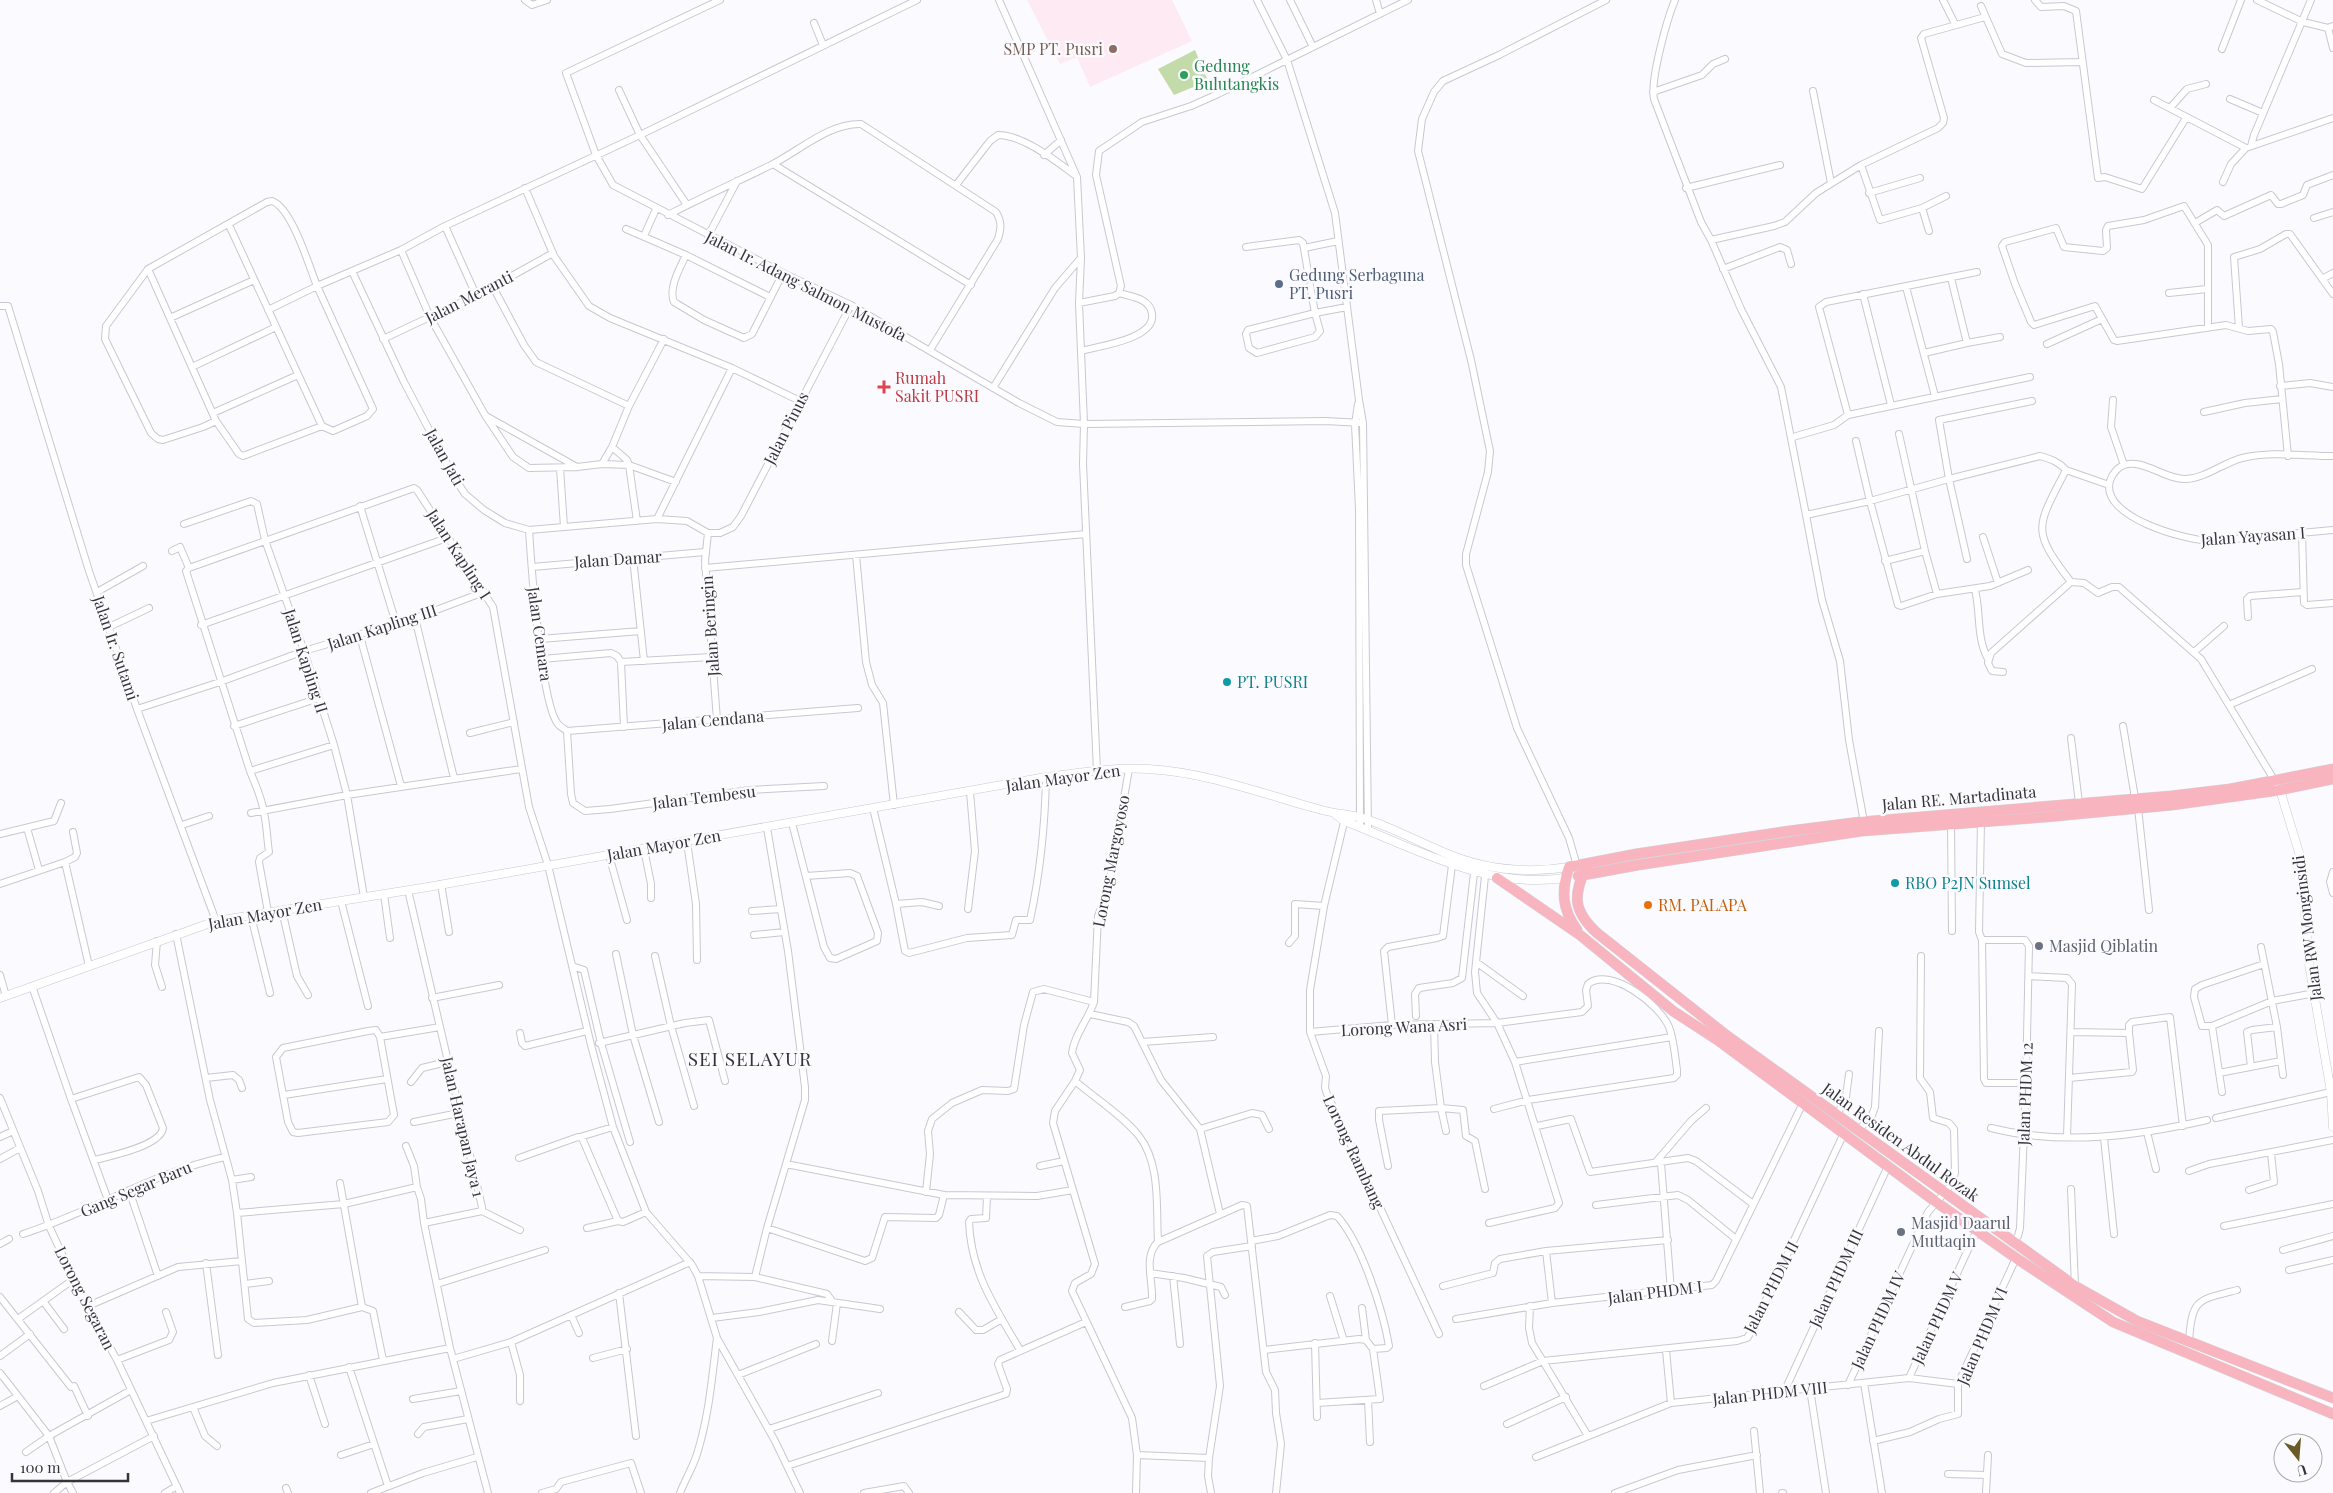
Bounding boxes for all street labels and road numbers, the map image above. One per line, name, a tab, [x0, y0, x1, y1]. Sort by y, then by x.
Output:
street label: Jalan Ir. Adang Salmon Mustofa	[701, 225, 910, 346]
street label: Jalan Meranti	[420, 265, 516, 328]
street label: Jalan Pinus	[758, 388, 813, 469]
street label: Jalan Jati	[421, 424, 470, 489]
street label: Jalan Kapling I	[422, 504, 496, 603]
street label: Jalan Yayasan I	[2199, 521, 2306, 550]
street label: Jalan Damar	[573, 545, 662, 572]
street label: Jalan Beringin	[695, 575, 724, 678]
street label: Jalan Cemara	[523, 584, 558, 683]
street label: Jalan Ir. Sutami	[88, 592, 144, 703]
street label: Jalan Kapling III	[323, 599, 439, 654]
street label: Jalan Kapling II	[279, 605, 333, 716]
street label: Jalan Cendana	[660, 705, 765, 735]
street label: Jalan Mayor Zen	[1003, 759, 1122, 796]
street label: Jalan Tembesu	[650, 780, 757, 813]
street label: Jalan RE. Martadinata	[1880, 780, 2037, 815]
street label: Lorong Margoyoso	[1087, 793, 1134, 929]
street label: Jalan Mayor Zen	[604, 824, 723, 865]
street label: Jalan RW Monginsidi	[2287, 854, 2326, 1003]
street label: Jalan Mayor Zen	[205, 893, 324, 934]
street label: Lorong Wana Asri	[1340, 1013, 1468, 1040]
street label: Jalan PHDM 12	[2012, 1042, 2037, 1147]
street label: Jalan Harapan Jaya 1	[437, 1054, 490, 1199]
street label: Jalan Residen Abdul Rozak	[1818, 1077, 1984, 1206]
street label: Lorong Rambang	[1319, 1092, 1390, 1212]
street label: Gang Segar Baru	[77, 1156, 195, 1221]
street label: Jalan PHDM III	[1803, 1225, 1867, 1331]
street label: Jalan PHDM II	[1738, 1237, 1803, 1337]
street label: Lorong Segaran	[50, 1243, 121, 1353]
street label: Jalan PHDM IV	[1845, 1267, 1910, 1373]
street label: Jalan PHDM V	[1906, 1268, 1967, 1368]
street label: Jalan PHDM I	[1605, 1275, 1703, 1308]
street label: Jalan PHDM VI	[1951, 1284, 2012, 1389]
street label: Jalan PHDM VIII	[1710, 1376, 1829, 1409]

